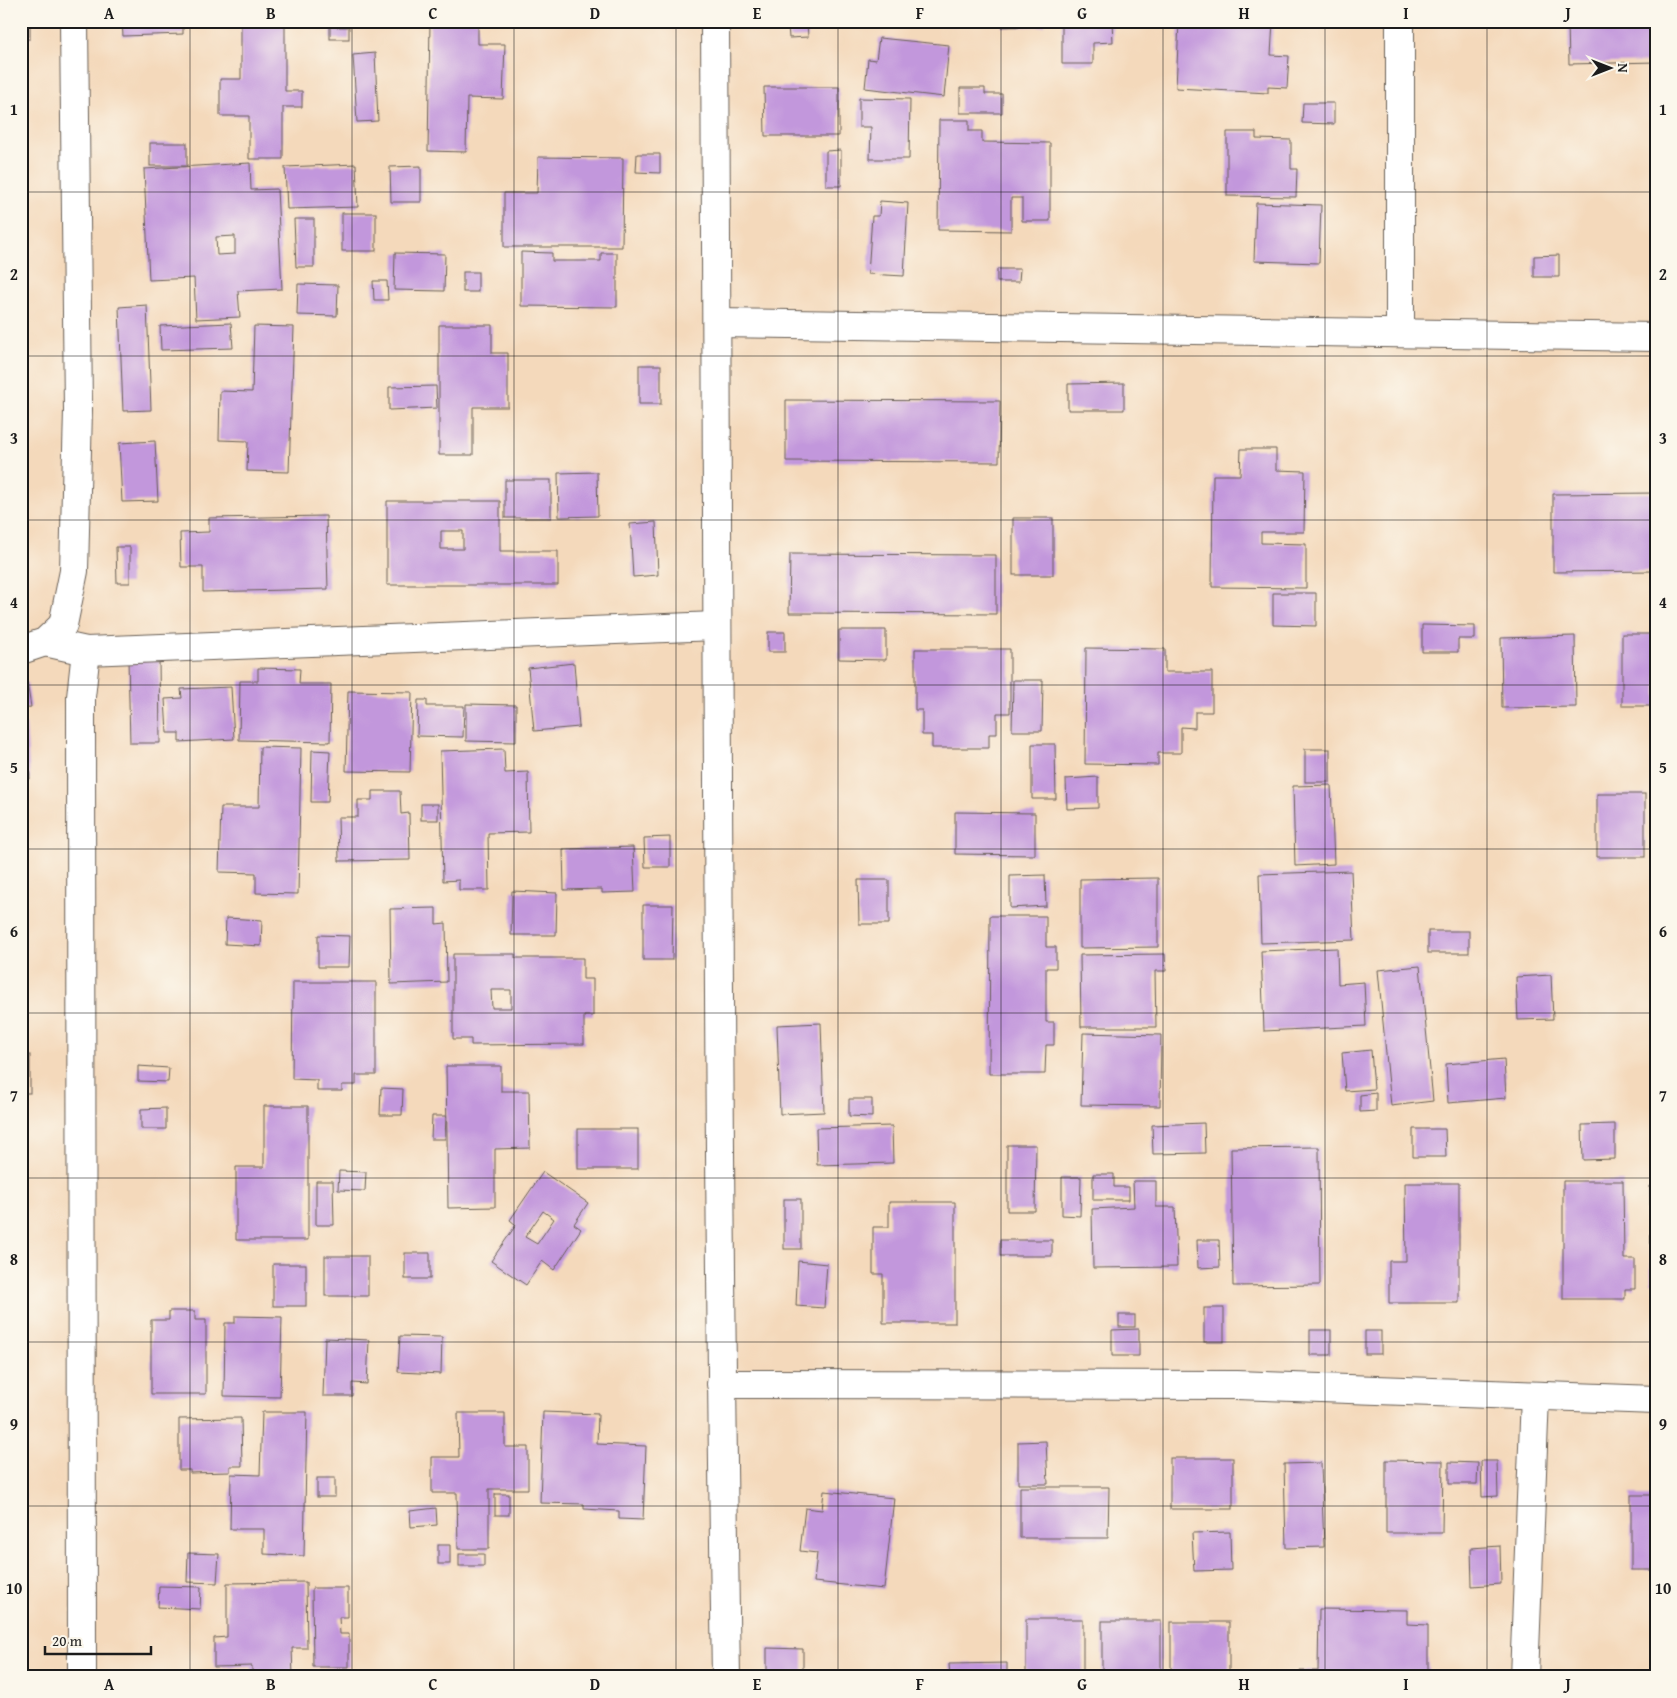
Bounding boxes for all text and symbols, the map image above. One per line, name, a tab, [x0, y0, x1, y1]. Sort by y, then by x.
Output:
text: A	[104, 1, 115, 25]
text: B	[266, 1, 276, 25]
text: C	[428, 1, 438, 25]
text: D	[590, 1, 600, 25]
text: E	[753, 1, 762, 25]
text: F	[916, 1, 924, 25]
text: G	[1077, 1, 1087, 25]
text: H	[1238, 1, 1250, 25]
text: I	[1403, 1, 1409, 25]
text: J	[1562, 1, 1571, 25]
north arrow	[1584, 42, 1634, 92]
text: N	[1613, 63, 1633, 73]
text: 1	[10, 97, 18, 121]
text: 1	[1659, 97, 1667, 121]
text: 2	[10, 262, 18, 286]
text: 2	[1659, 262, 1667, 286]
text: 3	[10, 426, 18, 450]
text: 3	[1659, 426, 1667, 450]
text: 4	[10, 590, 18, 614]
text: 4	[1659, 590, 1667, 614]
text: 5	[10, 755, 18, 779]
text: 5	[1659, 755, 1667, 779]
text: 6	[10, 919, 18, 943]
text: 6	[1659, 919, 1667, 943]
text: 7	[10, 1083, 18, 1107]
text: 7	[1659, 1083, 1667, 1107]
text: 8	[10, 1247, 18, 1271]
text: 8	[1659, 1247, 1667, 1271]
text: 9	[10, 1412, 18, 1436]
text: 9	[1659, 1412, 1667, 1436]
text: 10	[6, 1576, 22, 1600]
text: 10	[1655, 1576, 1671, 1600]
scale bar	[45, 1623, 151, 1655]
text: 20 m	[52, 1630, 83, 1651]
text: A	[104, 1672, 115, 1696]
text: B	[266, 1672, 276, 1696]
text: C	[428, 1672, 438, 1696]
text: D	[590, 1672, 600, 1696]
text: E	[753, 1672, 762, 1696]
text: F	[916, 1672, 924, 1696]
text: G	[1077, 1672, 1087, 1696]
text: H	[1238, 1672, 1250, 1696]
text: I	[1403, 1672, 1409, 1696]
text: J	[1562, 1672, 1571, 1696]

